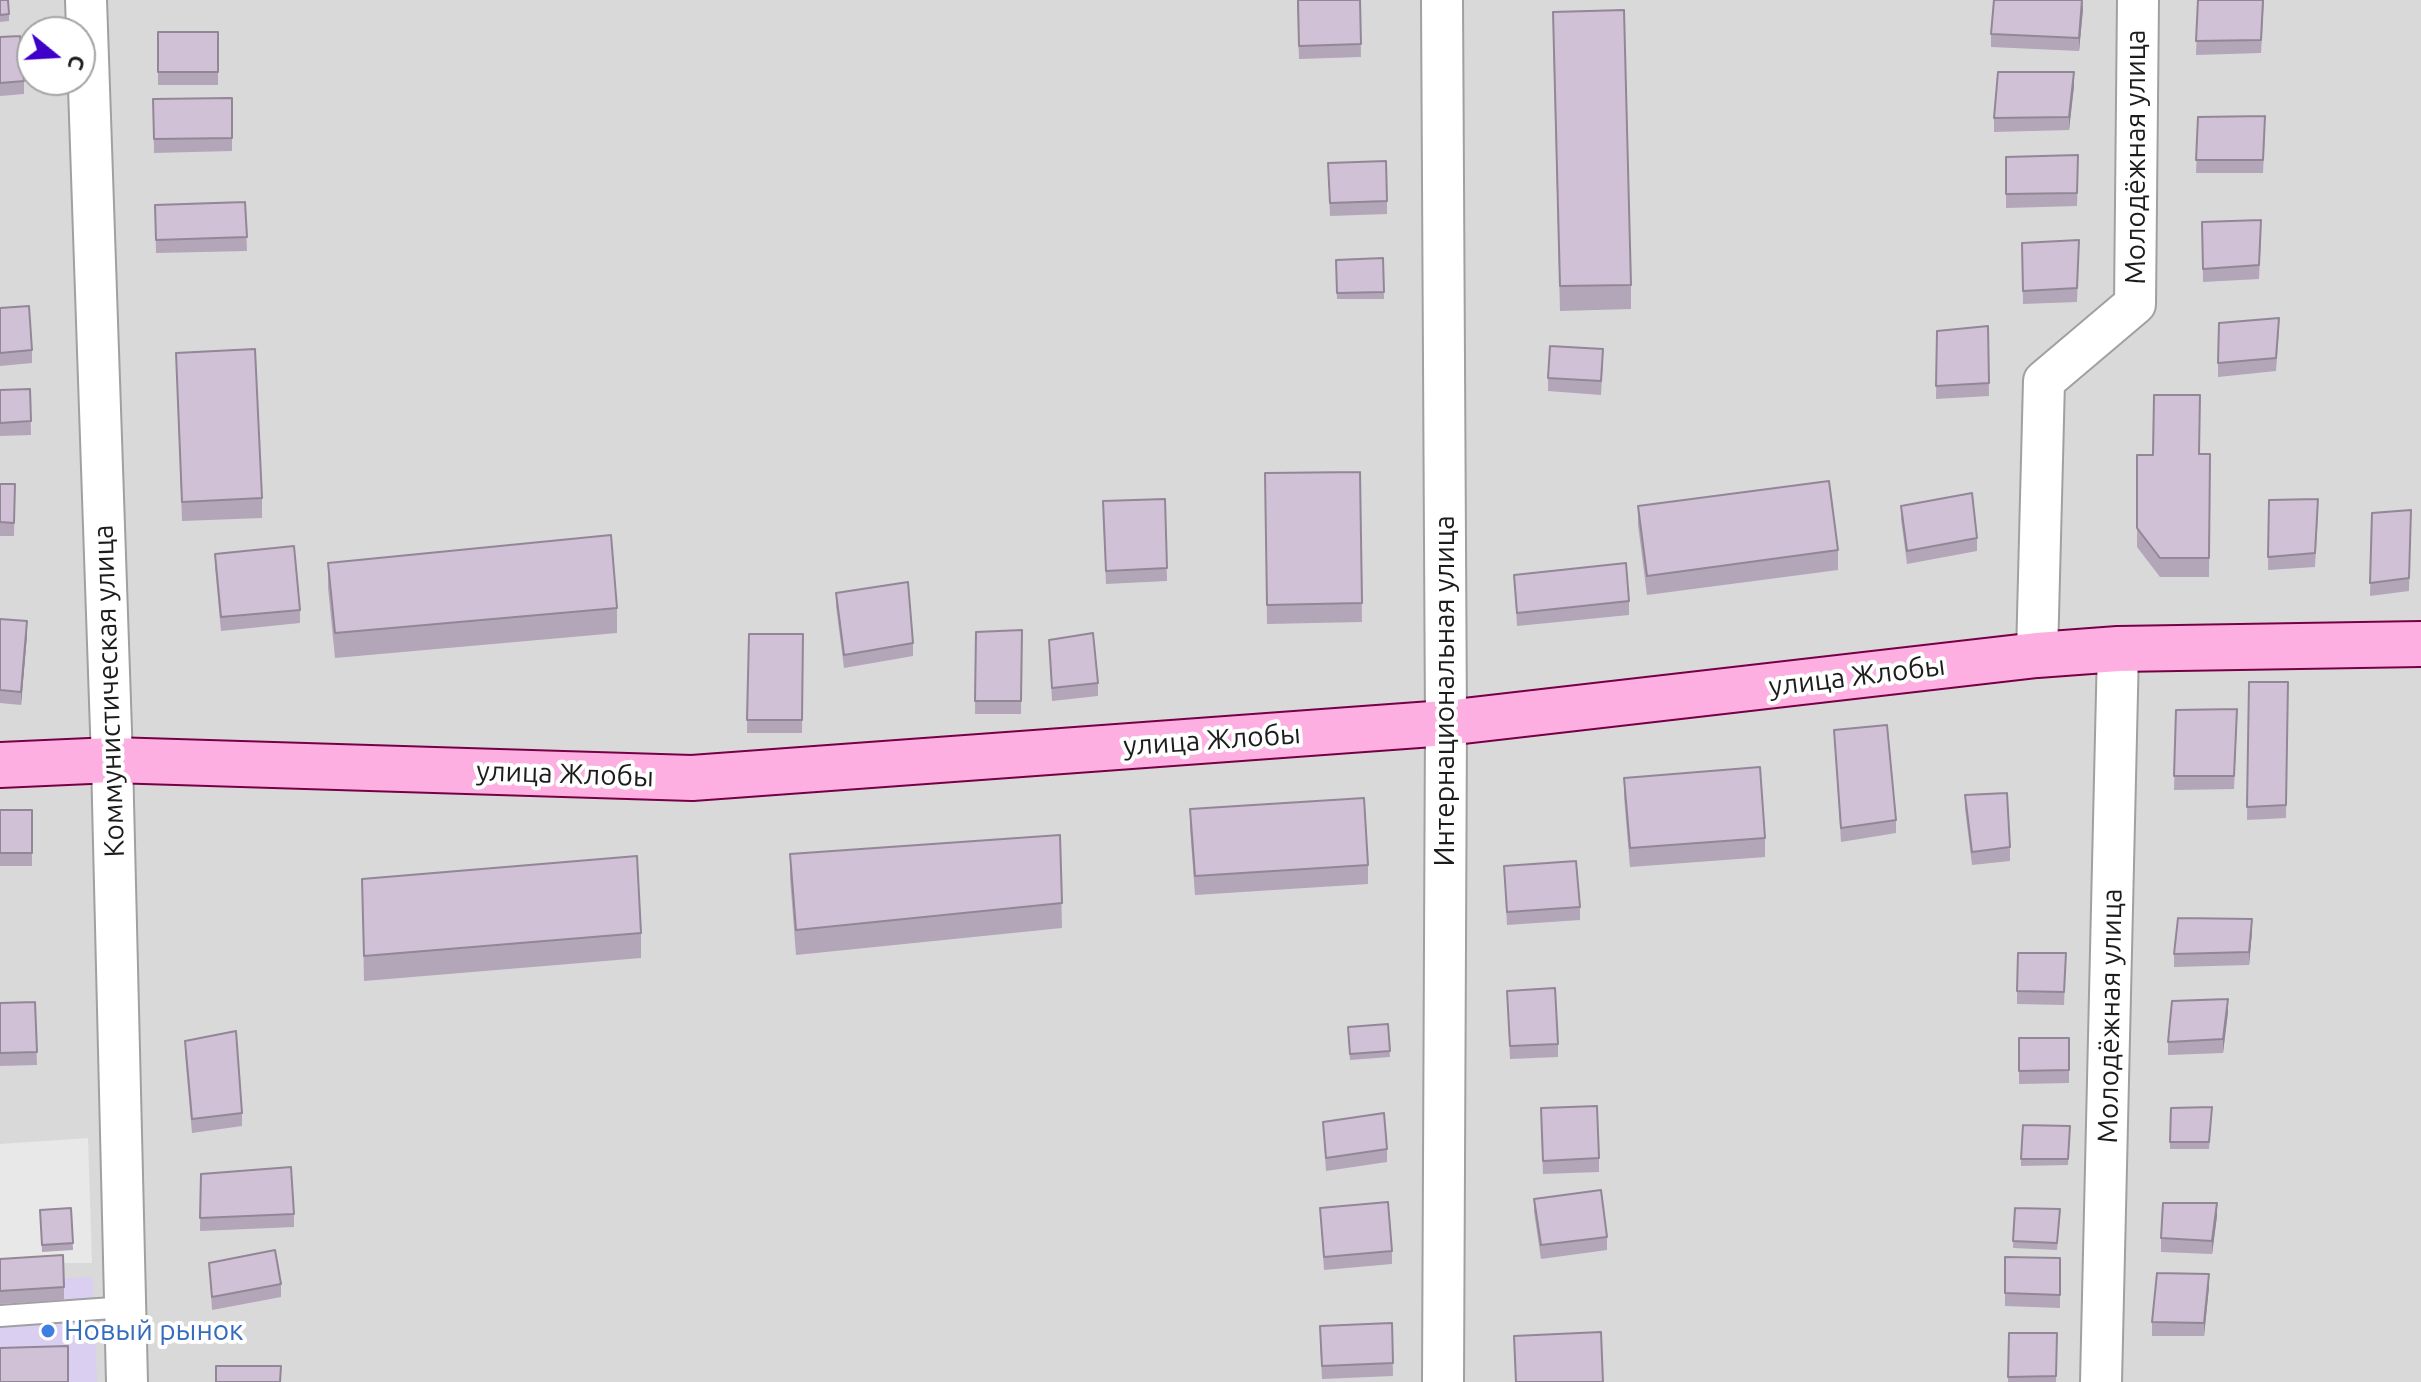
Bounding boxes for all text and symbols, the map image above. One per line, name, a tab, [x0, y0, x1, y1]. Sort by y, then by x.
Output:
north arrow	[16, 16, 96, 96]
street label: Молодёжная улица	[2119, 30, 2153, 284]
text: С	[63, 52, 91, 74]
street label: Интернациональная улица	[1428, 515, 1462, 867]
street label: Коммунистическая улица	[86, 524, 132, 858]
street label: улица Жлобы	[1767, 648, 1947, 704]
street label: улица Жлобы	[1122, 717, 1302, 763]
street label: улица Жлобы	[476, 754, 654, 794]
street label: Молодёжная улица	[2091, 888, 2129, 1144]
place label: Новый рынок	[64, 1314, 244, 1348]
marker: Новый рынок	[39, 1322, 57, 1340]

